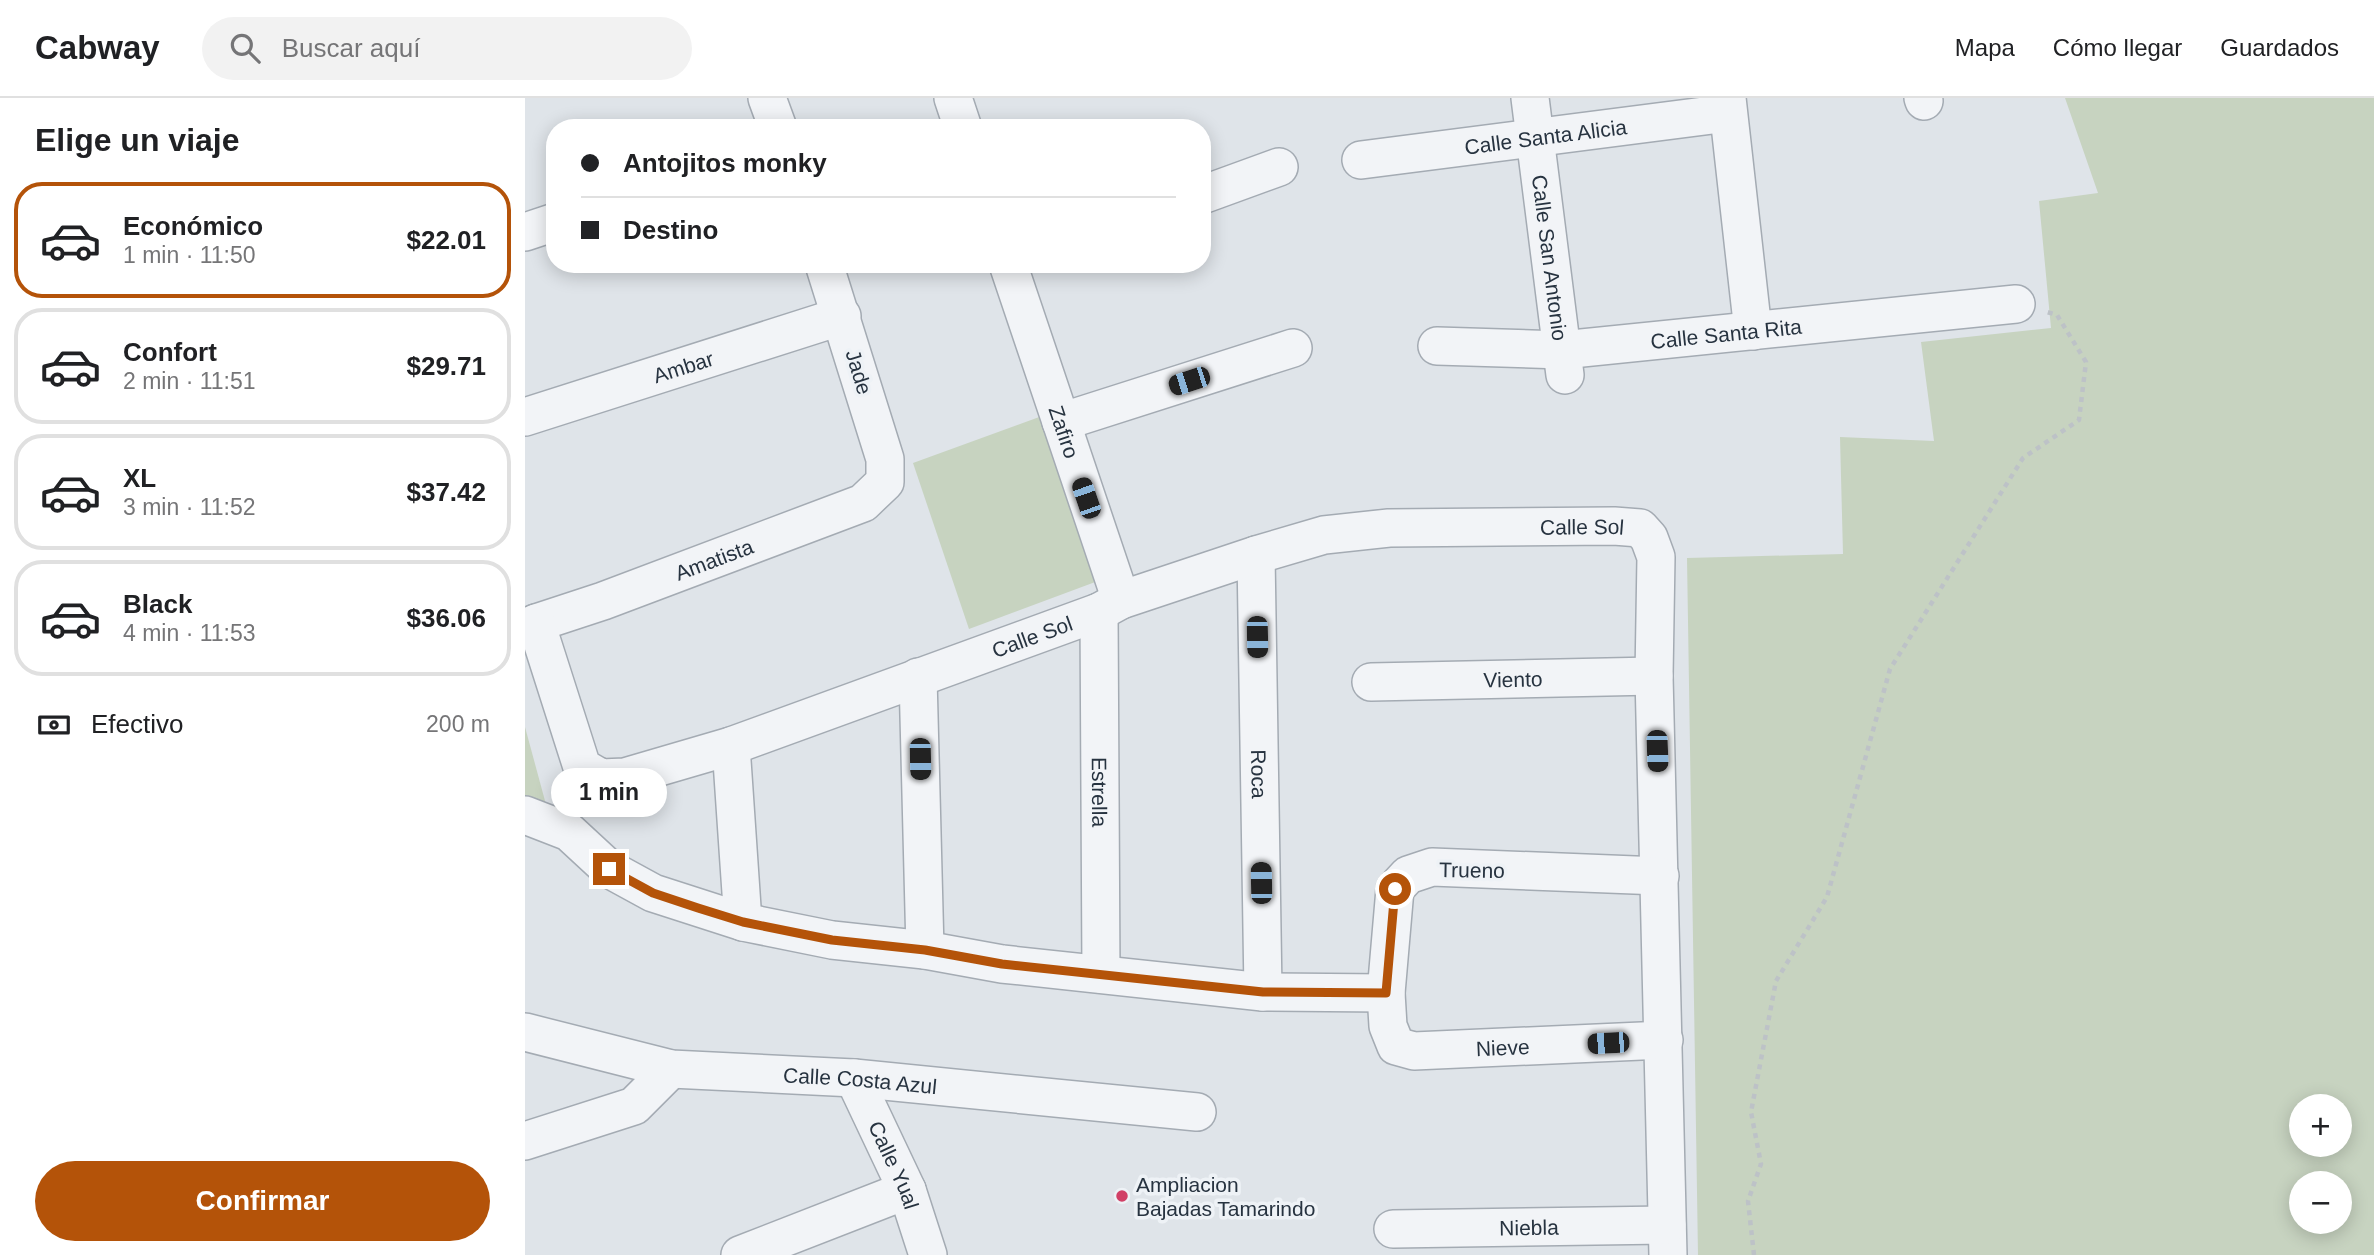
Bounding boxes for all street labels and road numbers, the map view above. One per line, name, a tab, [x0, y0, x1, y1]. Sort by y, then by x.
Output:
street label: Calle Santa Alicia	[1463, 115, 1628, 158]
street label: Calle San Antonio	[1528, 173, 1572, 342]
street label: Calle Santa Rita	[1649, 314, 1803, 352]
street label: Ambar	[650, 346, 716, 387]
street label: Jade	[841, 347, 877, 397]
street label: Zafiro	[1045, 403, 1084, 461]
street label: Calle Sol	[1540, 514, 1625, 538]
street label: Amatista	[672, 534, 756, 584]
street label: Calle Sol	[989, 611, 1075, 662]
street label: Viento	[1483, 667, 1543, 691]
street label: Roca	[1248, 749, 1271, 799]
street label: Estrella	[1088, 757, 1112, 827]
street label: Trueno	[1439, 858, 1505, 882]
street label: Nieve	[1475, 1034, 1530, 1060]
street label: Calle Costa Azul	[783, 1063, 938, 1098]
street label: Calle Yual	[865, 1117, 924, 1212]
street label: Niebla	[1499, 1215, 1559, 1239]

